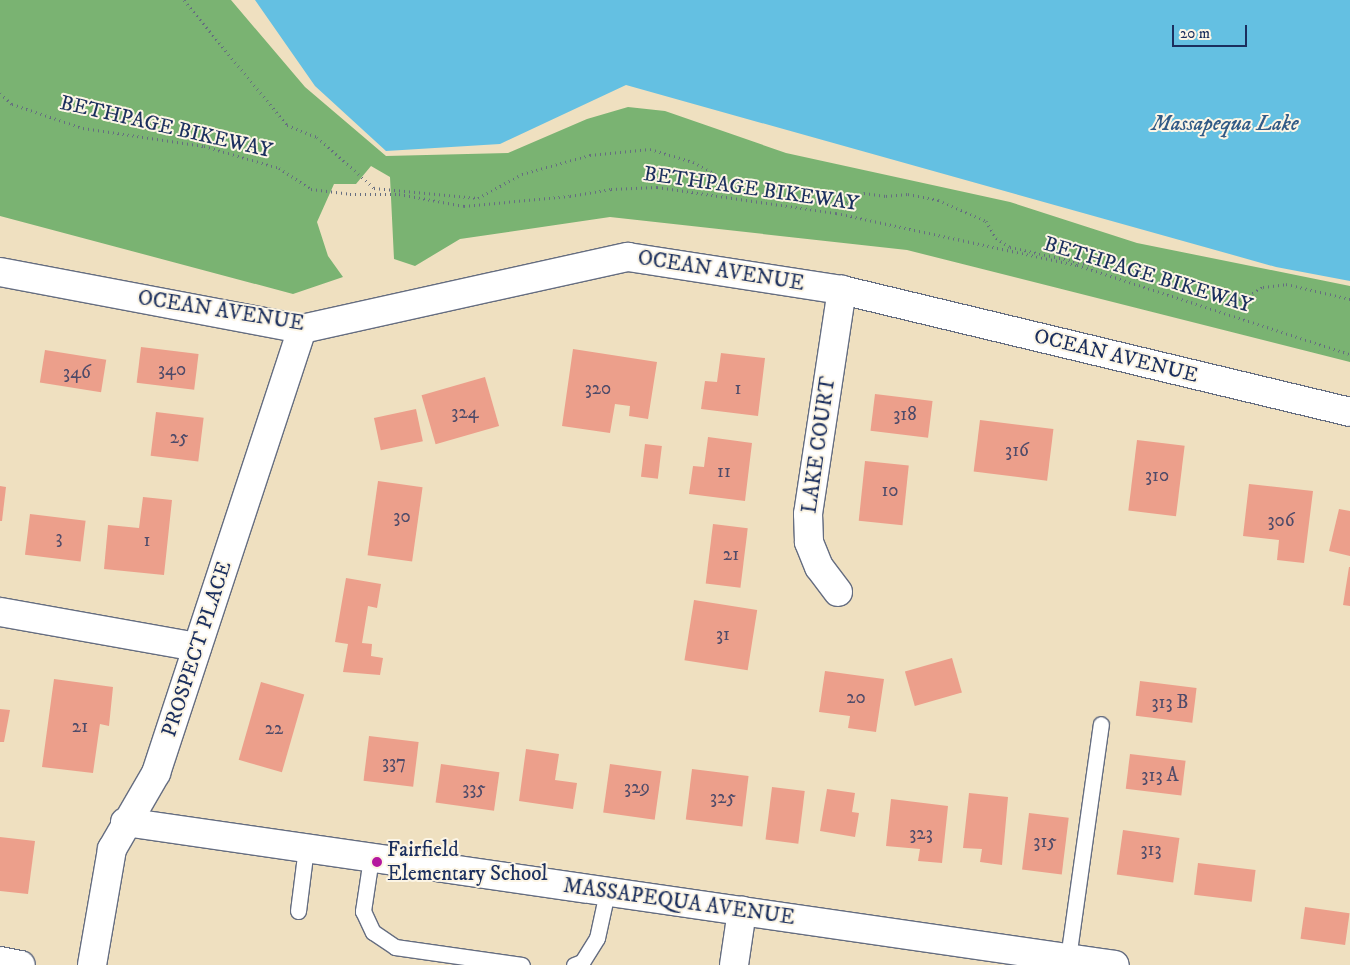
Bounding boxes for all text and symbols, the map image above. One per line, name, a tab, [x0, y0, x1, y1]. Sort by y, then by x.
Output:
scale bar	[1175, 15, 1250, 47]
text: 20 m	[1180, 24, 1210, 43]
street label: BETHPAGE BIKEWAY	[57, 90, 275, 164]
water label: Massapequa Lake	[1151, 111, 1299, 137]
street label: BETHPAGE BIKEWAY	[642, 161, 860, 217]
street label: BETHPAGE BIKEWAY	[1041, 231, 1255, 319]
street label: OCEAN AVENUE	[636, 245, 806, 297]
street label: OCEAN AVENUE	[136, 285, 306, 337]
street label: OCEAN AVENUE	[1031, 323, 1201, 389]
house number: 340	[158, 359, 186, 381]
house number: 346	[63, 362, 91, 384]
street label: LAKE COURT	[797, 375, 841, 515]
house number: 320	[585, 378, 611, 400]
house number: 1	[735, 378, 741, 400]
house number: 324	[451, 402, 479, 424]
house number: 318	[893, 404, 917, 426]
house number: 25	[170, 427, 188, 449]
house number: 316	[1005, 440, 1029, 462]
house number: 11	[717, 461, 731, 483]
house number: 310	[1145, 465, 1169, 487]
house number: 10	[881, 480, 899, 502]
house number: 30	[393, 506, 411, 528]
house number: 306	[1267, 510, 1295, 532]
house number: 3	[55, 527, 63, 549]
house number: 1	[144, 530, 150, 552]
house number: 21	[723, 544, 739, 566]
street label: PROSPECT PLACE	[157, 558, 237, 740]
house number: 31	[716, 624, 730, 646]
house number: 20	[846, 687, 866, 709]
house number: 313 B	[1151, 692, 1189, 714]
house number: 21	[72, 716, 88, 738]
house number: 22	[265, 718, 283, 740]
house number: 337	[382, 752, 406, 774]
house number: 313 A	[1141, 765, 1179, 787]
house number: 329	[624, 777, 650, 799]
house number: 335	[462, 778, 486, 800]
house number: 325	[710, 787, 736, 809]
house number: 323	[909, 823, 933, 845]
house number: 315	[1033, 831, 1057, 853]
place label: Fairfield Elementary School	[387, 837, 548, 887]
house number: 313	[1140, 839, 1162, 861]
marker: Fairfield Elementary School	[371, 856, 383, 868]
street label: MASSAPEQUA AVENUE	[562, 873, 796, 931]

